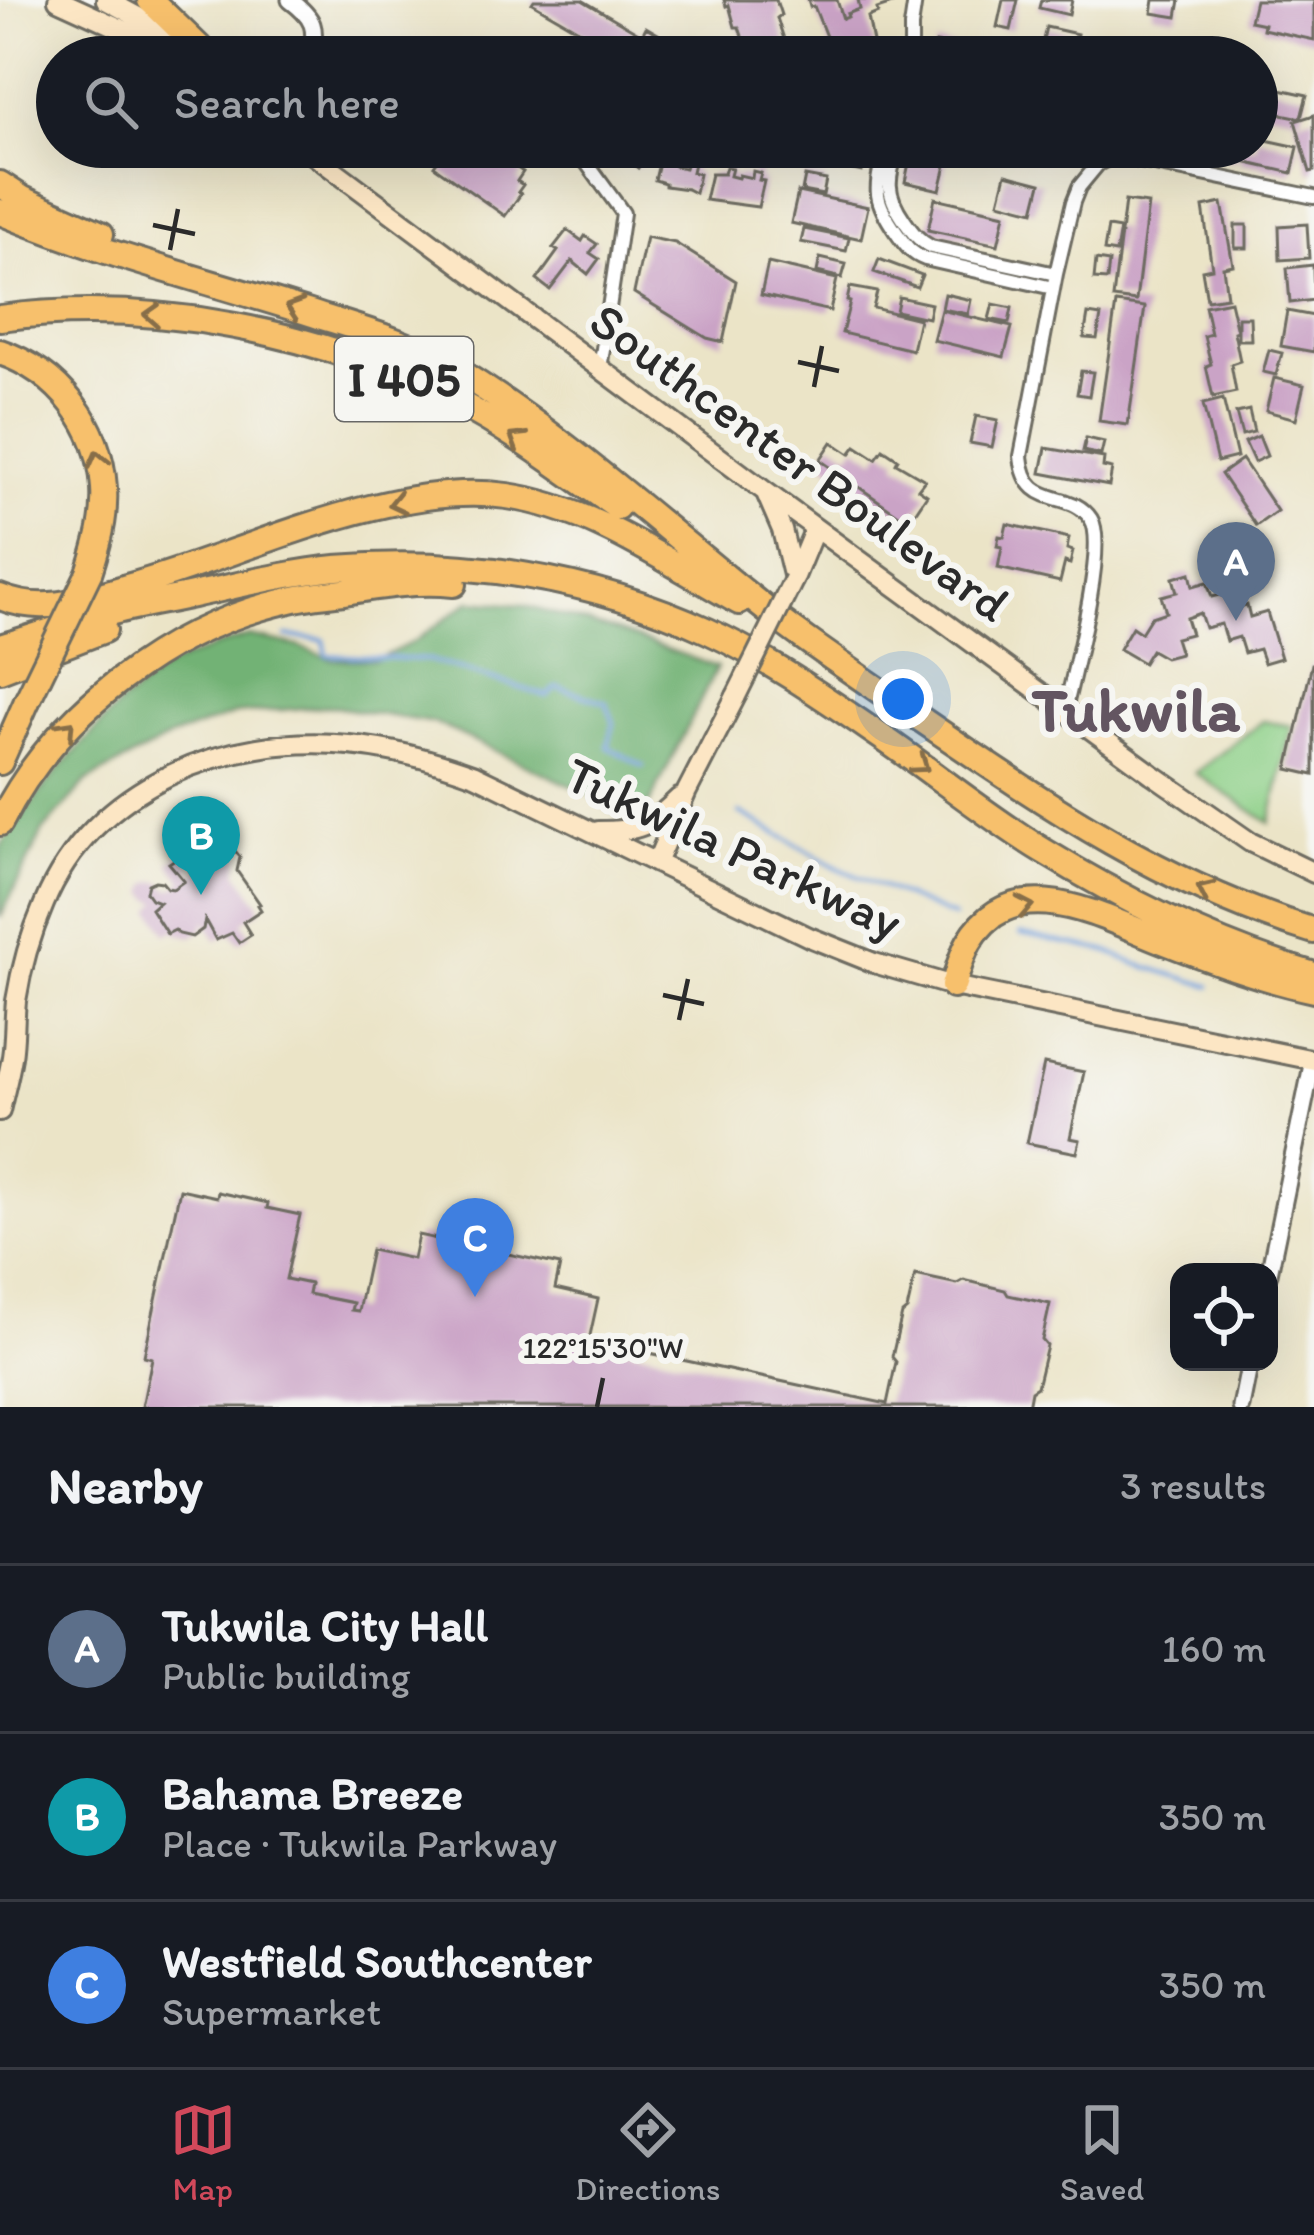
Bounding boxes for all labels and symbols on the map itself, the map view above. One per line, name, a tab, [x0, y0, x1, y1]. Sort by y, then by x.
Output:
street label: Southcenter Boulevard	[578, 289, 1022, 635]
one-way arrow	[284, 297, 305, 322]
one-way arrow	[142, 303, 161, 329]
road number: I 405	[335, 337, 473, 421]
one-way arrow	[508, 431, 530, 453]
one-way arrow	[87, 449, 112, 469]
one-way arrow	[387, 489, 407, 514]
pin: A	[1197, 522, 1275, 621]
your location	[873, 669, 933, 729]
district label: Tukwila	[1031, 671, 1240, 747]
one-way arrow	[52, 720, 74, 742]
street label: Tukwila Parkway	[556, 743, 912, 953]
one-way arrow	[908, 751, 930, 773]
pin: B	[162, 796, 240, 895]
one-way arrow	[1196, 881, 1217, 904]
one-way arrow	[1015, 894, 1035, 920]
pin: C	[436, 1198, 514, 1297]
text: 122°15'30"W	[522, 1329, 684, 1366]

